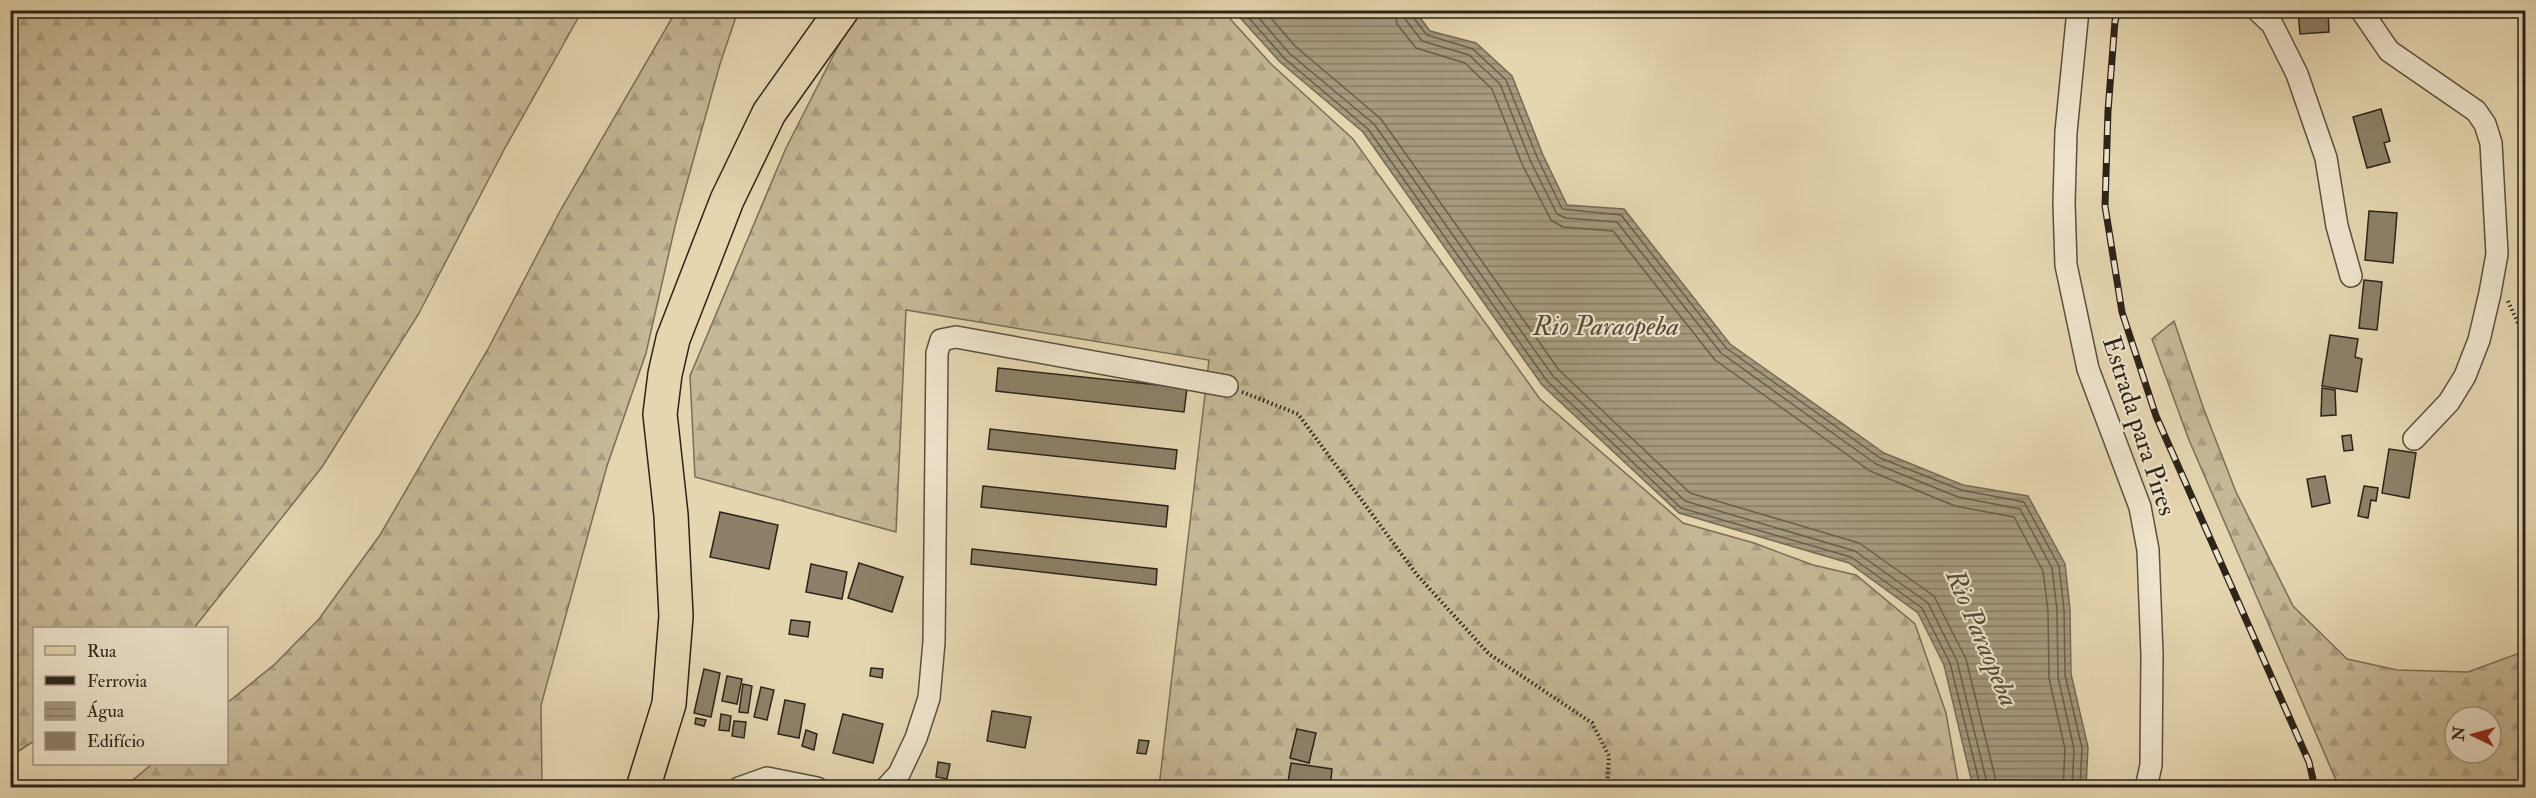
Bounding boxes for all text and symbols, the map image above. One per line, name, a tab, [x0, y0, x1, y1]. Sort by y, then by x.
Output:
water label: Rio Paraopeba	[1532, 310, 1679, 343]
street label: Estrada para Pires	[2094, 332, 2183, 520]
water label: Rio Paraopeba	[1938, 563, 2026, 712]
legend	[33, 627, 228, 765]
text: Rua	[87, 640, 117, 663]
text: Ferrovia	[87, 670, 148, 693]
text: Água	[86, 700, 125, 723]
north arrow	[2443, 705, 2503, 765]
text: N	[2448, 725, 2470, 743]
text: Edifício	[87, 730, 145, 753]

